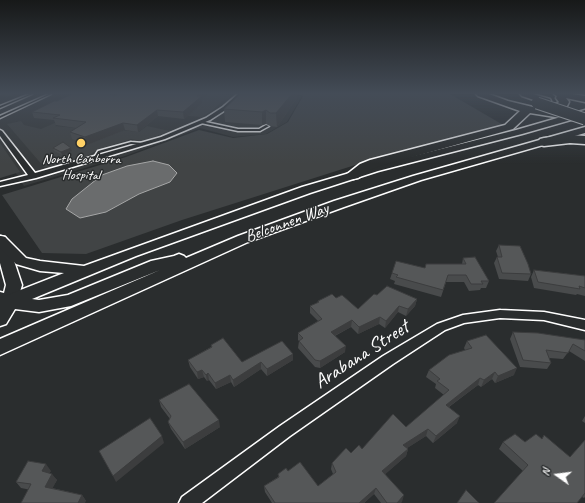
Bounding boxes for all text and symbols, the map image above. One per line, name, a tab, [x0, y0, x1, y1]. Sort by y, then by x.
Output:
marker: North Canberra Hospital	[75, 137, 87, 149]
place label: North Canberra Hospital	[42, 151, 120, 184]
street label: Belconnen Way	[243, 199, 331, 247]
street label: Arabana Street	[310, 316, 414, 394]
north arrow	[537, 455, 577, 495]
text: N	[538, 467, 553, 477]

